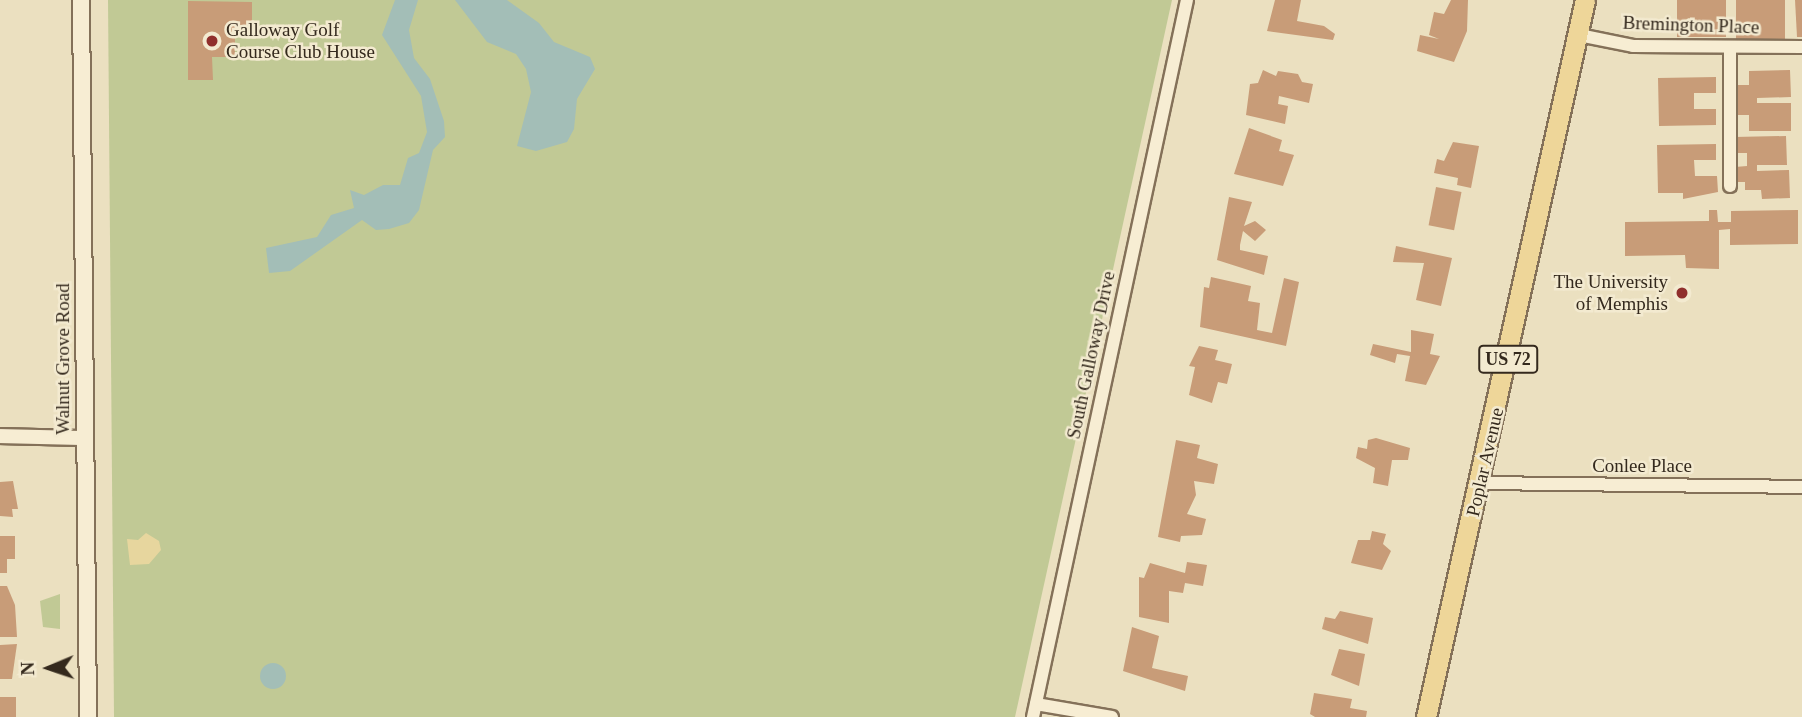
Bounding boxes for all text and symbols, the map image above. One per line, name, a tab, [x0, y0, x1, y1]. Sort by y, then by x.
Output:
street label: Bremington Place	[1622, 11, 1760, 39]
place label: Galloway Golf Course Club House	[226, 19, 375, 63]
marker: Galloway Golf Course Club House	[204, 33, 220, 49]
street label: South Galloway Drive	[1062, 269, 1120, 441]
place label: The University of Memphis	[1553, 271, 1668, 315]
street label: Walnut Grove Road	[52, 283, 74, 435]
marker: The University of Memphis	[1674, 285, 1690, 301]
road number: US 72	[1476, 344, 1540, 374]
street label: Poplar Avenue	[1461, 405, 1509, 519]
street label: Conlee Place	[1592, 455, 1692, 477]
north arrow	[14, 633, 84, 703]
text: N	[17, 662, 38, 676]

